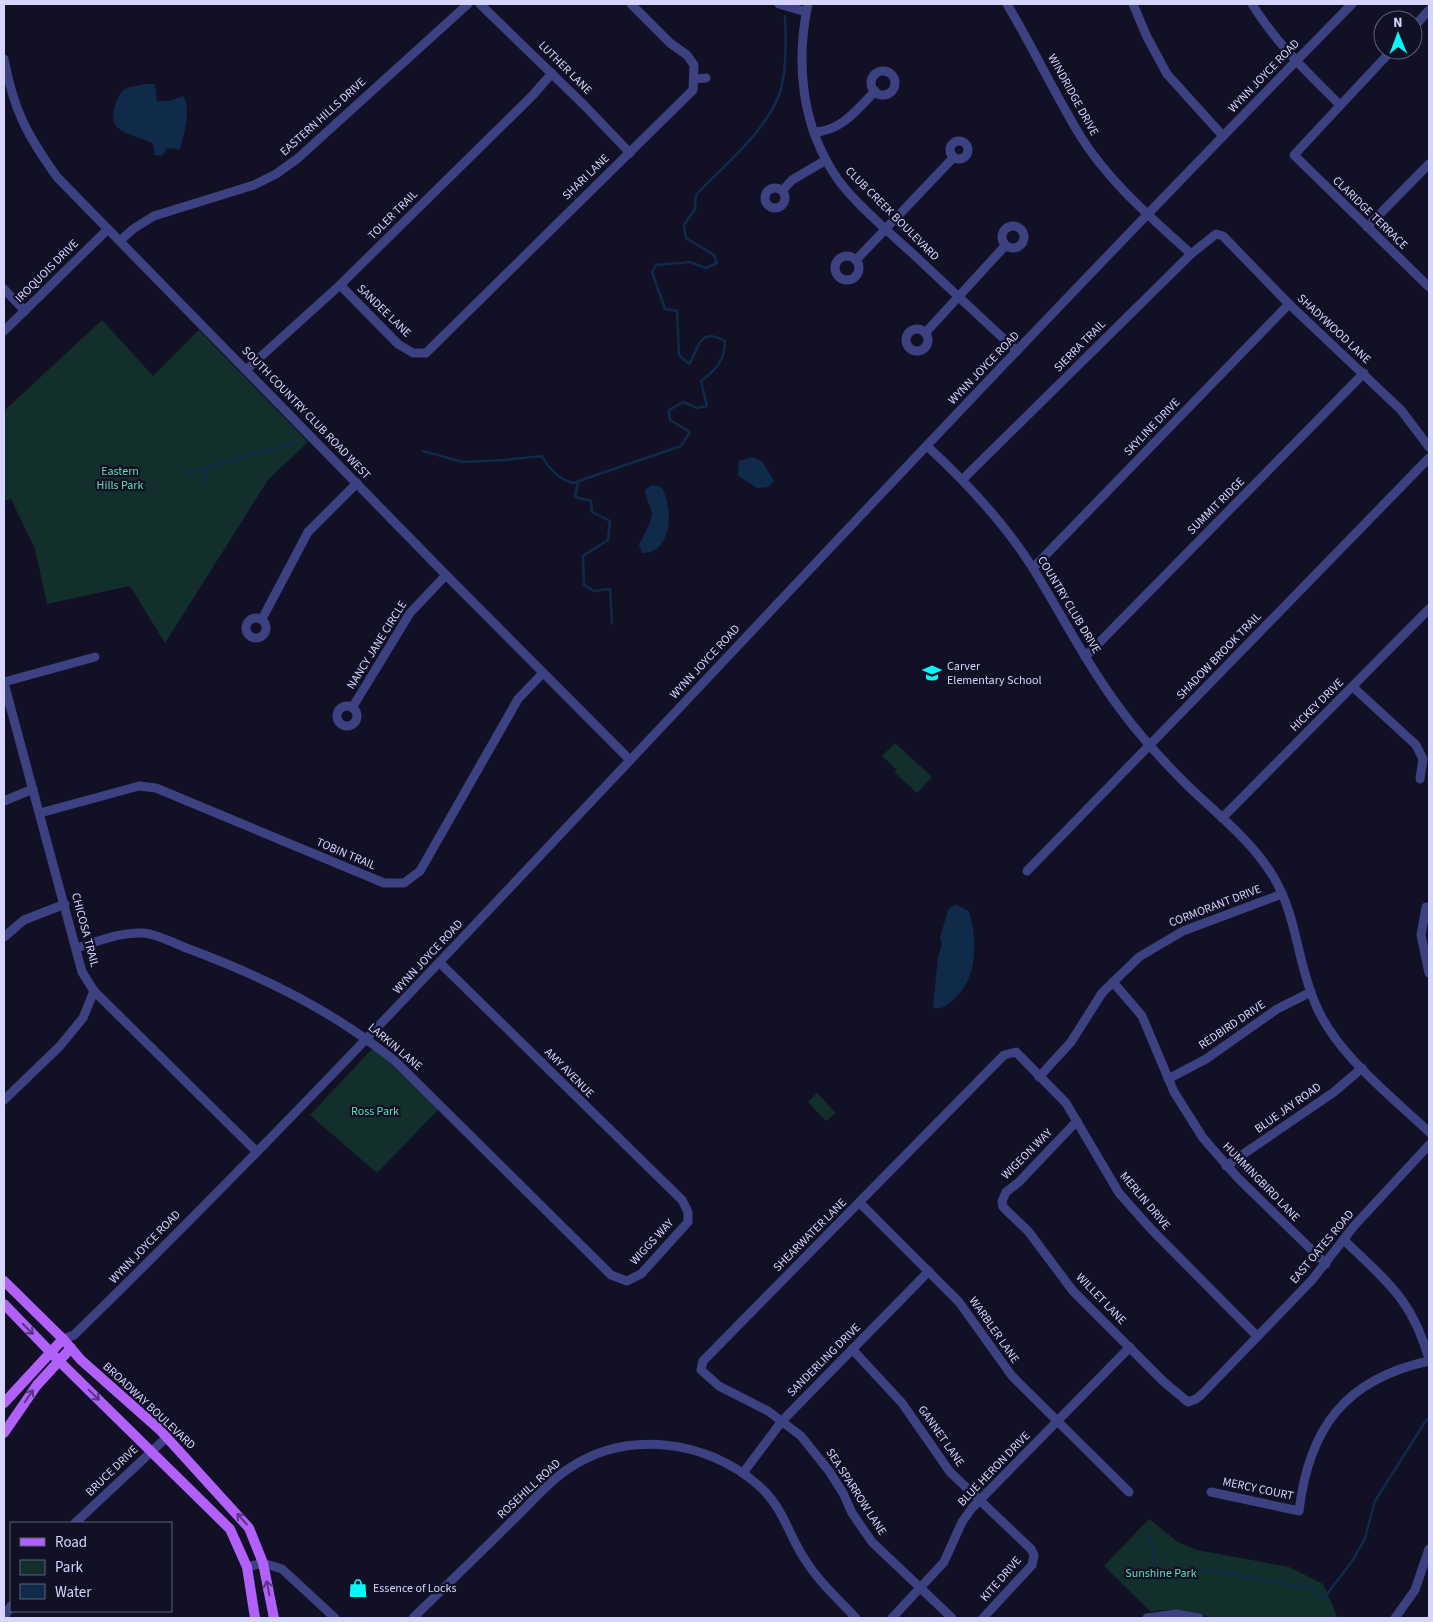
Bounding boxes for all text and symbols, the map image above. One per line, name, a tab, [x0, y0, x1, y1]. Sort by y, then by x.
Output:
north arrow	[1373, 10, 1423, 60]
text: N	[1393, 13, 1403, 33]
street label: WYNN JOYCE ROAD	[1224, 35, 1304, 117]
street label: LUTHER LANE	[534, 37, 596, 99]
street label: WINDRIDGE DRIVE	[1043, 51, 1103, 139]
street label: EASTERN HILLS DRIVE	[277, 74, 369, 160]
street label: SHARI LANE	[559, 150, 613, 204]
street label: CLUB CREEK BOULEVARD	[841, 163, 943, 265]
street label: CLARIDGE TERRACE	[1329, 173, 1411, 253]
street label: TOLER TRAIL	[364, 186, 422, 244]
street label: IROQUOIS DRIVE	[11, 235, 83, 307]
street label: SANDEE LANE	[353, 281, 415, 341]
street label: SHADYWOOD LANE	[1293, 290, 1375, 368]
street label: SIERRA TRAIL	[1050, 316, 1110, 376]
street label: WYNN JOYCE ROAD	[944, 327, 1024, 409]
street label: SOUTH COUNTRY CLUB ROAD WEST	[238, 343, 375, 484]
street label: SKYLINE DRIVE	[1120, 394, 1184, 460]
park label: Eastern Hills Park	[97, 463, 143, 494]
street label: SUMMIT RIDGE	[1184, 474, 1248, 538]
street label: COUNTRY CLUB DRIVE	[1033, 553, 1105, 657]
street label: NANCY JANE CIRCLE	[343, 597, 411, 693]
street label: SHADOW BROOK TRAIL	[1173, 608, 1265, 704]
street label: WYNN JOYCE ROAD	[666, 621, 744, 703]
place label: Carver Elementary School	[947, 658, 1042, 689]
school or university icon: Carver Elementary School	[921, 662, 943, 684]
street label: HICKEY DRIVE	[1287, 675, 1347, 735]
street label: TOBIN TRAIL	[314, 834, 379, 874]
street label: CORMORANT DRIVE	[1166, 881, 1264, 931]
street label: CHICOSA TRAIL	[67, 891, 103, 969]
street label: WYNN JOYCE ROAD	[389, 916, 467, 998]
street label: REDBIRD DRIVE	[1195, 996, 1269, 1054]
street label: LARKIN LANE	[364, 1019, 426, 1075]
street label: AMY AVENUE	[540, 1044, 598, 1102]
street label: BLUE JAY ROAD	[1251, 1079, 1325, 1137]
park label: Ross Park	[351, 1103, 399, 1120]
street label: WIGEON WAY	[998, 1124, 1057, 1183]
street label: HUMMINGBIRD LANE	[1219, 1138, 1303, 1226]
street label: MERLIN DRIVE	[1116, 1168, 1174, 1234]
street label: SHEARWATER LANE	[769, 1194, 851, 1276]
street label: WYNN JOYCE ROAD	[105, 1206, 185, 1288]
street label: EAST OATES ROAD	[1286, 1206, 1358, 1288]
street label: WIGGS WAY	[626, 1215, 678, 1269]
street label: WILLET LANE	[1072, 1269, 1130, 1329]
street label: WARBLER LANE	[965, 1293, 1023, 1367]
street label: SANDERLING DRIVE	[783, 1319, 865, 1401]
one-way arrow	[22, 1323, 34, 1335]
street label: BROADWAY BOULEVARD	[99, 1358, 199, 1454]
one-way arrow	[24, 1389, 34, 1403]
one-way arrow	[87, 1389, 100, 1401]
street label: GANNET LANE	[914, 1402, 968, 1470]
street label: BLUE HERON DRIVE	[954, 1428, 1034, 1510]
street label: BRUCE DRIVE	[82, 1442, 142, 1500]
street label: SEA SPARROW LANE	[821, 1445, 891, 1539]
street label: ROSEHILL ROAD	[494, 1455, 564, 1523]
street label: MERCY COURT	[1221, 1473, 1296, 1505]
one-way arrow	[236, 1513, 248, 1526]
legend	[10, 1522, 172, 1612]
text: Road	[55, 1532, 87, 1553]
street label: KITE DRIVE	[976, 1553, 1026, 1605]
text: Park	[55, 1557, 84, 1578]
park label: Sunshine Park	[1125, 1565, 1197, 1582]
shop icon: Essence of Locks	[347, 1577, 369, 1599]
place label: Essence of Locks	[373, 1580, 456, 1597]
one-way arrow	[263, 1581, 272, 1597]
text: Water	[55, 1582, 92, 1603]

